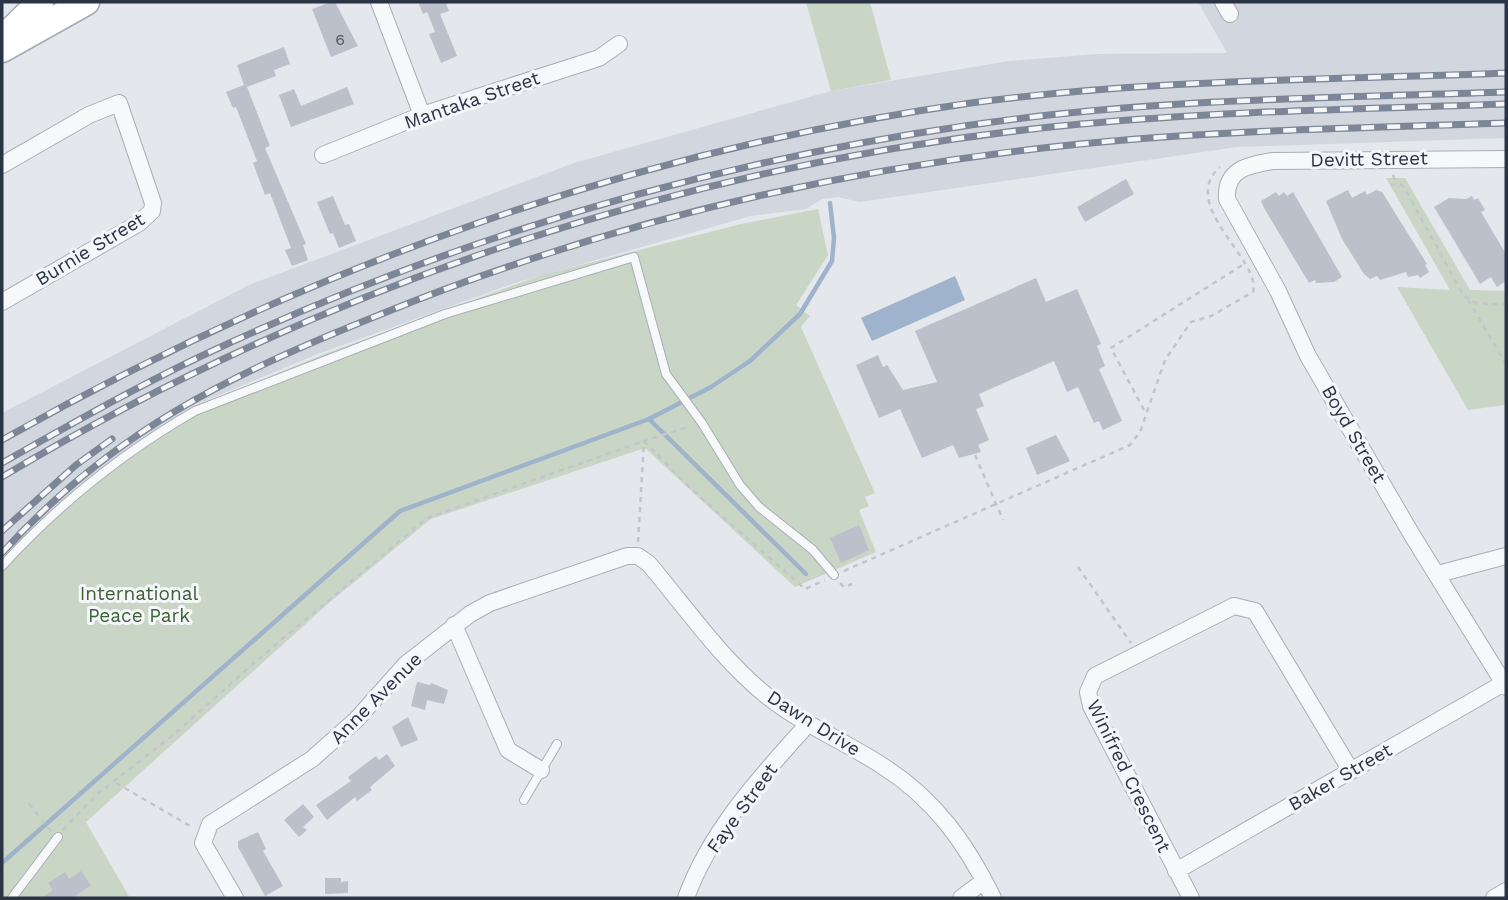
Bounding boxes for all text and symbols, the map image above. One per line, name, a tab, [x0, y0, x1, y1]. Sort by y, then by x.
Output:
house number: 6	[335, 30, 345, 49]
street label: Mantaka Street	[401, 66, 543, 134]
street label: Devitt Street	[1310, 146, 1428, 172]
street label: Burnie Street	[31, 207, 149, 291]
street label: Boyd Street	[1317, 381, 1391, 487]
park label: International Peace Park	[80, 582, 199, 627]
street label: Anne Avenue	[325, 647, 427, 749]
street label: Dawn Drive	[763, 685, 865, 761]
street label: Winifred Crescent	[1082, 696, 1176, 856]
street label: Baker Street	[1284, 738, 1396, 816]
street label: Faye Street	[702, 759, 782, 857]

